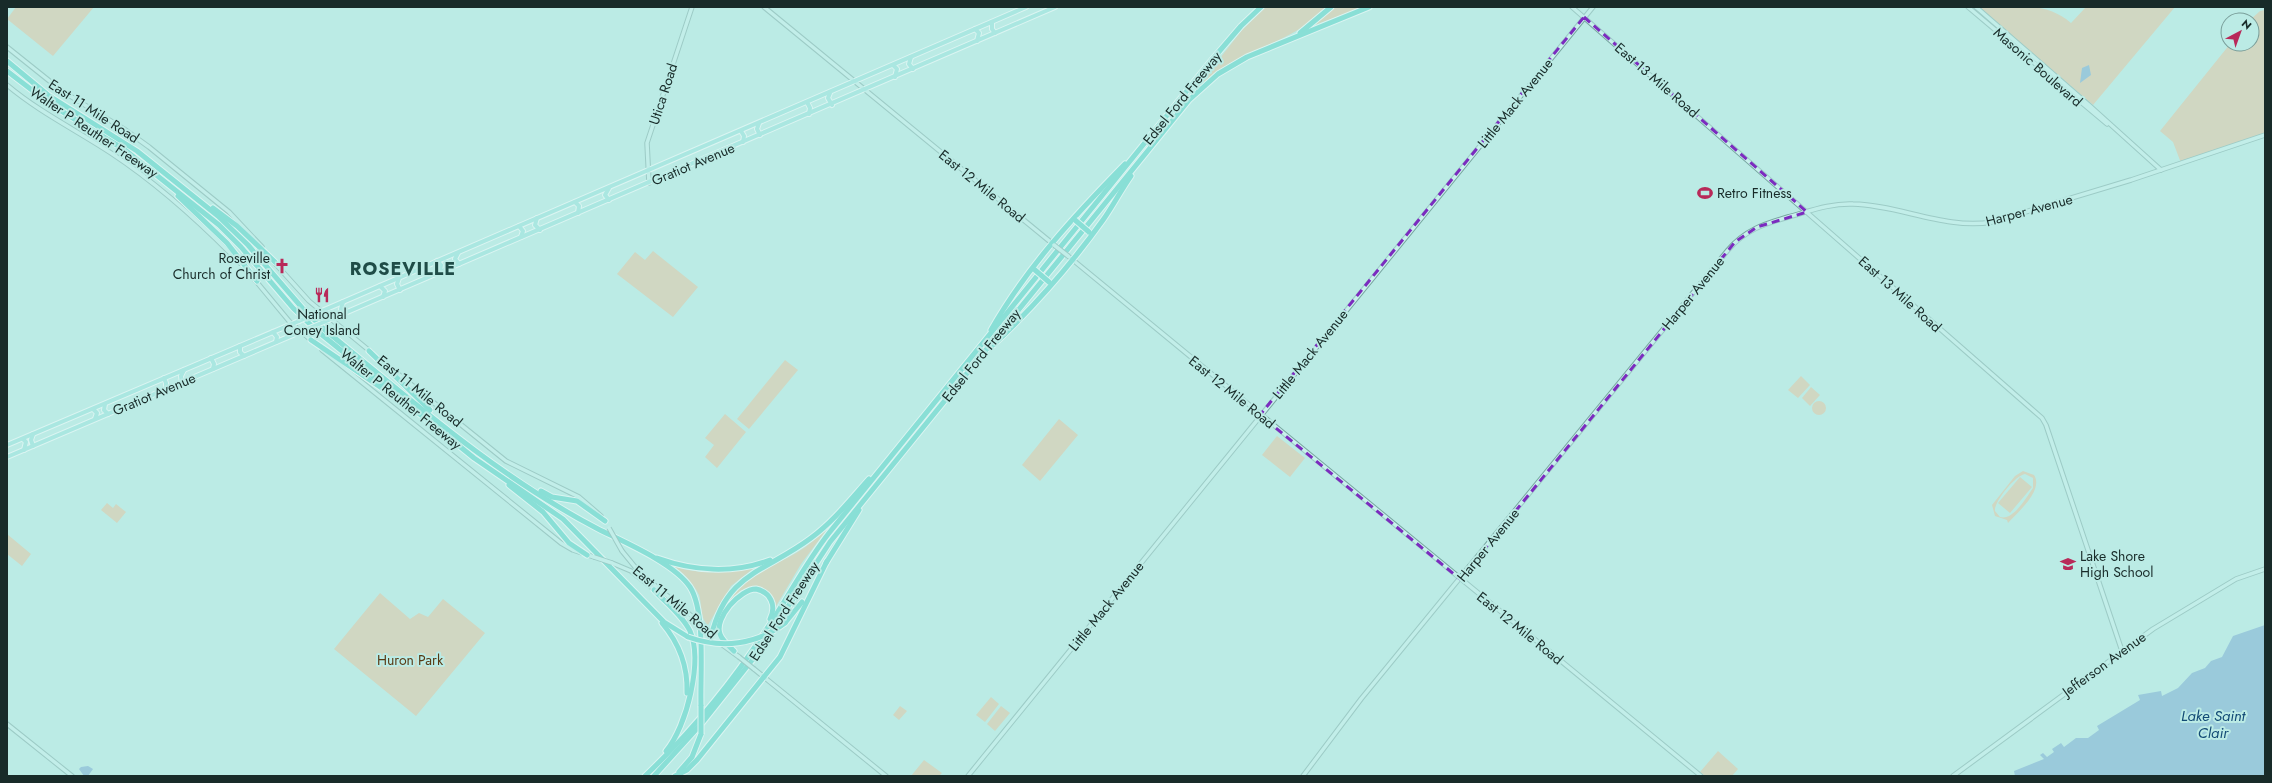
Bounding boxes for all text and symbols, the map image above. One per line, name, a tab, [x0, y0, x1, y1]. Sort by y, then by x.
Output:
north arrow	[2220, 12, 2260, 52]
text: N	[2238, 16, 2255, 33]
street label: Masonic Boulevard	[1989, 23, 2087, 111]
street label: East 13 Mile Road	[1611, 38, 1703, 122]
street label: Edsel Ford Freeway	[1138, 46, 1226, 149]
street label: Little Mack Avenue	[1473, 54, 1557, 152]
street label: Utica Road	[644, 61, 682, 127]
street label: East 11 Mile Road	[45, 74, 143, 148]
street label: Walter P Reuther Freeway	[26, 81, 163, 183]
street label: Gratiot Avenue	[648, 138, 738, 190]
street label: East 12 Mile Road	[935, 145, 1029, 227]
place label: Retro Fitness	[1717, 183, 1792, 203]
sports icon: Retro Fitness	[1696, 184, 1714, 202]
street label: Harper Avenue	[1983, 189, 2075, 231]
place label: Roseville Church of Christ	[173, 248, 271, 284]
street label: East 13 Mile Road	[1854, 251, 1946, 337]
street label: Harper Avenue	[1657, 252, 1729, 334]
district label: ROSEVILLE	[350, 256, 456, 282]
church icon: Roseville Church of Christ	[273, 257, 291, 275]
restaurant icon: National Coney Island	[313, 286, 331, 304]
street label: Edsel Ford Freeway	[937, 303, 1025, 406]
place label: National Coney Island	[284, 304, 360, 340]
street label: Little Mack Avenue	[1268, 305, 1352, 403]
street label: Walter P Reuther Freeway	[336, 344, 467, 455]
street label: East 11 Mile Road	[373, 350, 467, 432]
street label: East 12 Mile Road	[1185, 351, 1279, 433]
street label: Gratiot Avenue	[109, 368, 199, 420]
street label: Harper Avenue	[1452, 504, 1524, 586]
place label: Lake Shore High School	[2080, 546, 2153, 582]
school or university icon: Lake Shore High School	[2059, 555, 2077, 573]
street label: Edsel Ford Freeway	[744, 557, 824, 665]
street label: Little Mack Avenue	[1064, 557, 1148, 655]
street label: East 11 Mile Road	[629, 561, 721, 643]
street label: East 12 Mile Road	[1473, 587, 1567, 669]
street label: Jefferson Avenue	[2056, 627, 2150, 702]
park label: Huron Park	[377, 650, 444, 670]
water label: Lake Saint Clair	[2181, 705, 2247, 744]

